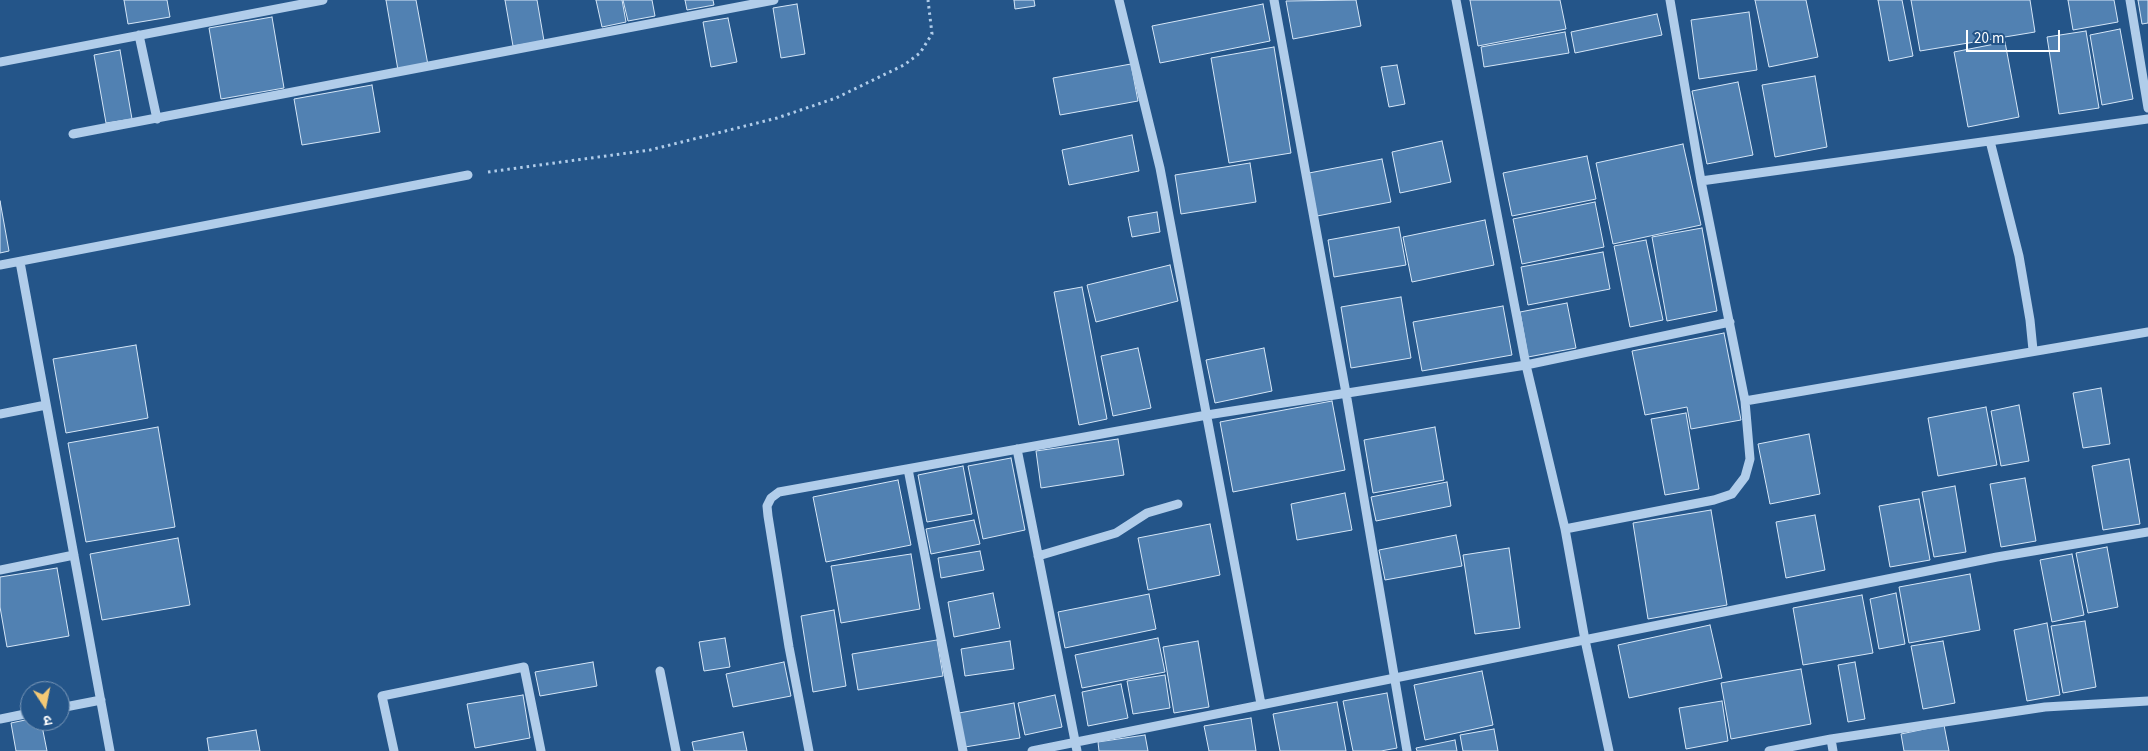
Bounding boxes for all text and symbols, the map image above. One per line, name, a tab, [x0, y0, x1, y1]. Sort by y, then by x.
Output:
scale bar	[1968, 20, 2062, 52]
text: 20 m	[1974, 28, 2004, 49]
north arrow	[20, 681, 70, 731]
text: उ	[42, 709, 54, 730]

